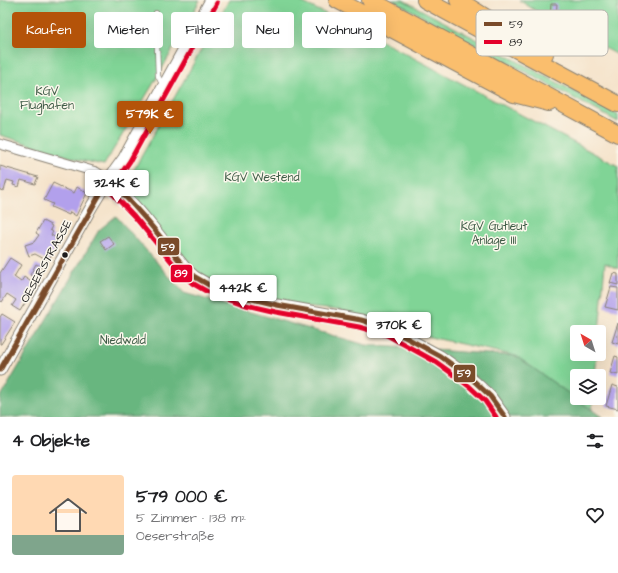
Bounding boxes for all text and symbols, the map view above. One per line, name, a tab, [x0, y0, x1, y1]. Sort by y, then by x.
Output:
legend	[476, 10, 608, 56]
chip: Kaufen	[12, 12, 86, 48]
chip: Mieten	[94, 12, 163, 48]
chip: Filter	[171, 12, 234, 48]
chip: Neu	[242, 12, 294, 48]
chip: Wohnung	[302, 12, 386, 48]
text: 59	[509, 17, 523, 32]
text: 89	[509, 35, 522, 50]
park label: KGV Flughafen	[20, 83, 74, 115]
pin: 579K €	[117, 101, 183, 135]
text: 579K €	[126, 105, 174, 123]
park label: KGV Westend	[224, 169, 300, 186]
pin: 324K €	[84, 170, 150, 204]
text: 324K €	[94, 174, 140, 192]
street label: OESERSTRASSE	[17, 217, 76, 306]
park label: KGV Gutleut Anlage III	[461, 218, 527, 250]
line badge: 59	[157, 237, 180, 256]
text: 59	[161, 240, 175, 255]
unlabelled marker	[60, 250, 70, 260]
line badge: 89	[170, 264, 193, 283]
text: 89	[174, 266, 188, 281]
pin: 442K €	[210, 275, 276, 309]
text: 442K €	[219, 279, 267, 297]
pin: 370K €	[366, 312, 432, 346]
text: 370K €	[376, 316, 422, 334]
north arrow	[570, 325, 606, 361]
map controls	[570, 325, 606, 405]
park label: Niedwald	[100, 332, 146, 349]
line badge: 59	[453, 364, 476, 383]
text: 59	[457, 366, 471, 381]
button: layers	[570, 369, 606, 405]
text: 4 Objekte	[12, 429, 90, 453]
icon: filters	[584, 430, 606, 452]
text: 579 000 €	[136, 485, 227, 509]
icon: home	[44, 491, 92, 539]
icon: heart	[584, 504, 606, 526]
text: 5 Zimmer · 138 m²	[136, 509, 246, 527]
text: Oeserstraße	[136, 527, 214, 545]

